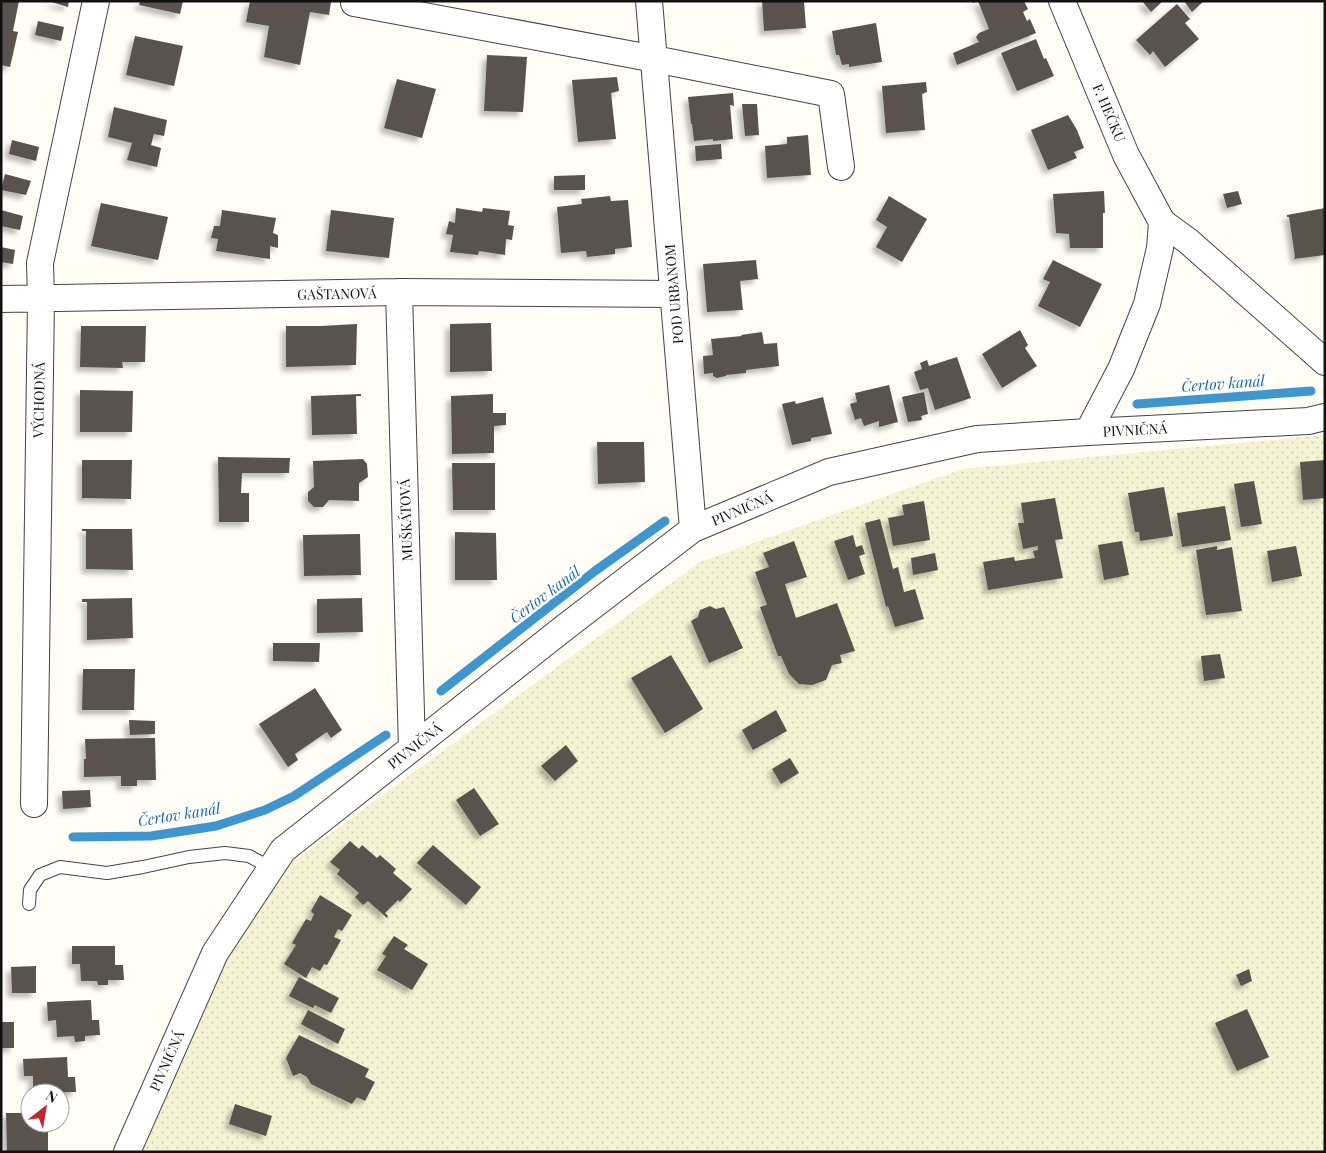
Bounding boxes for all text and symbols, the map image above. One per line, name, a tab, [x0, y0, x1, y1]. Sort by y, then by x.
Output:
street label: F. HEČKU	[1089, 81, 1130, 145]
street label: POD URBANOM	[660, 243, 687, 345]
street label: GAŠTANOVÁ	[297, 283, 377, 304]
street label: VÝCHODNÁ	[28, 362, 49, 439]
water label: Čertov kanál	[1181, 370, 1266, 396]
street label: PIVNIČNÁ	[1102, 418, 1168, 441]
street label: MUŠKÁTOVÁ	[395, 478, 416, 561]
street label: PIVNIČNÁ	[708, 487, 775, 530]
water label: Čertov kanál	[505, 561, 584, 627]
street label: PIVNIČNÁ	[383, 718, 446, 773]
water label: Čertov kanál	[136, 797, 222, 830]
street label: PIVNIČNÁ	[145, 1027, 188, 1094]
north arrow	[20, 1083, 70, 1133]
text: N	[43, 1086, 61, 1107]

